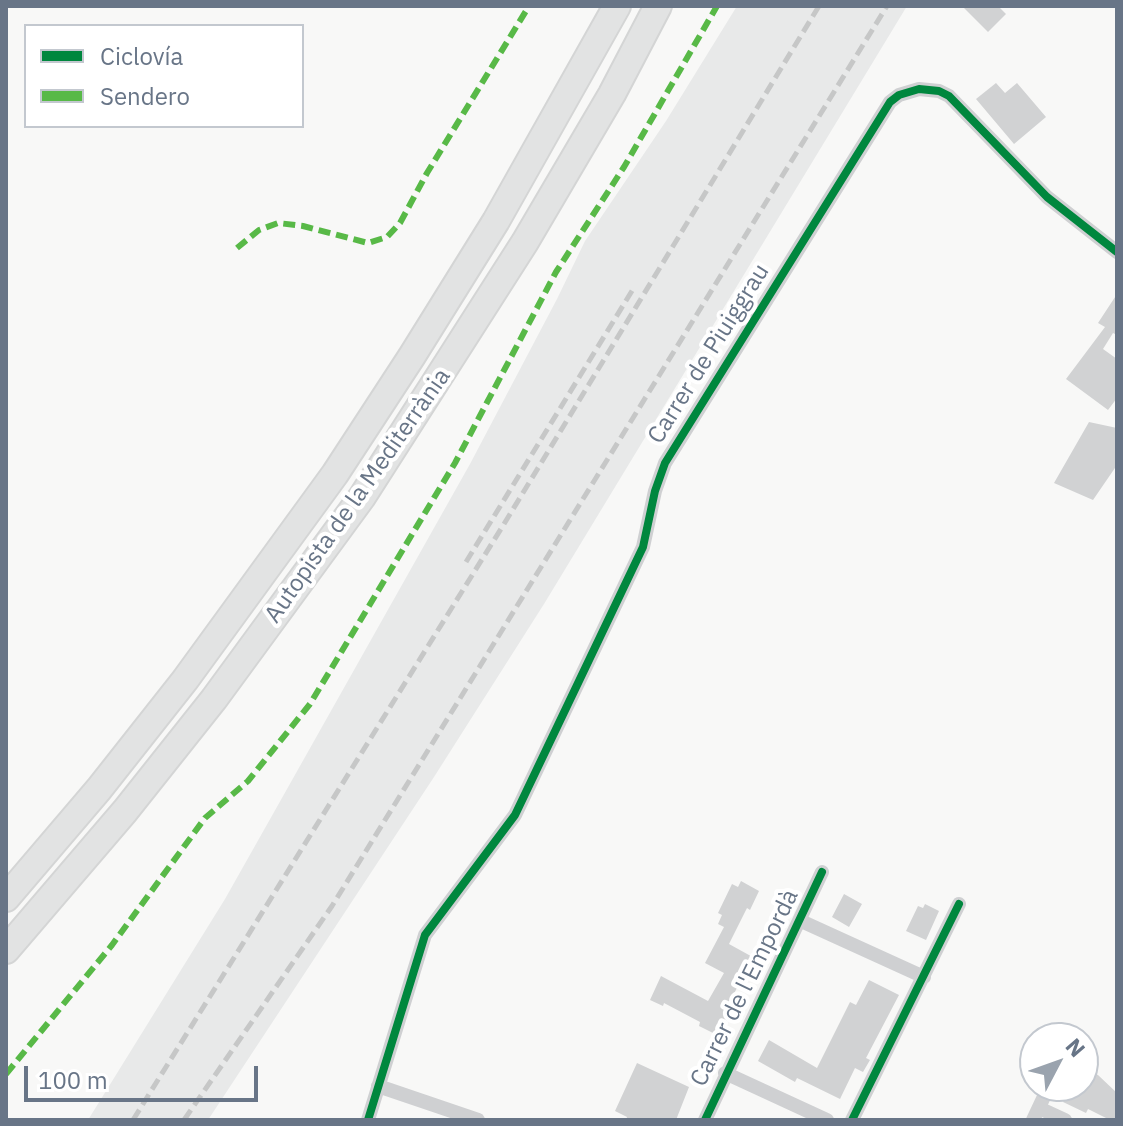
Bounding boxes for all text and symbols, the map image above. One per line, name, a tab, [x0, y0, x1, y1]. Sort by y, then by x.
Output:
legend	[24, 24, 304, 128]
text: Ciclovía	[100, 40, 183, 72]
text: Sendero	[100, 80, 190, 112]
street label: Carrer de Piuiggrau	[642, 259, 776, 449]
street label: Autopista de la Mediterrània	[259, 363, 457, 629]
street label: Carrer de l'Empordà	[685, 885, 805, 1091]
north arrow	[1019, 1022, 1099, 1102]
text: N	[1060, 1032, 1092, 1063]
scale bar	[28, 1050, 262, 1100]
text: 100 m	[38, 1064, 108, 1096]

